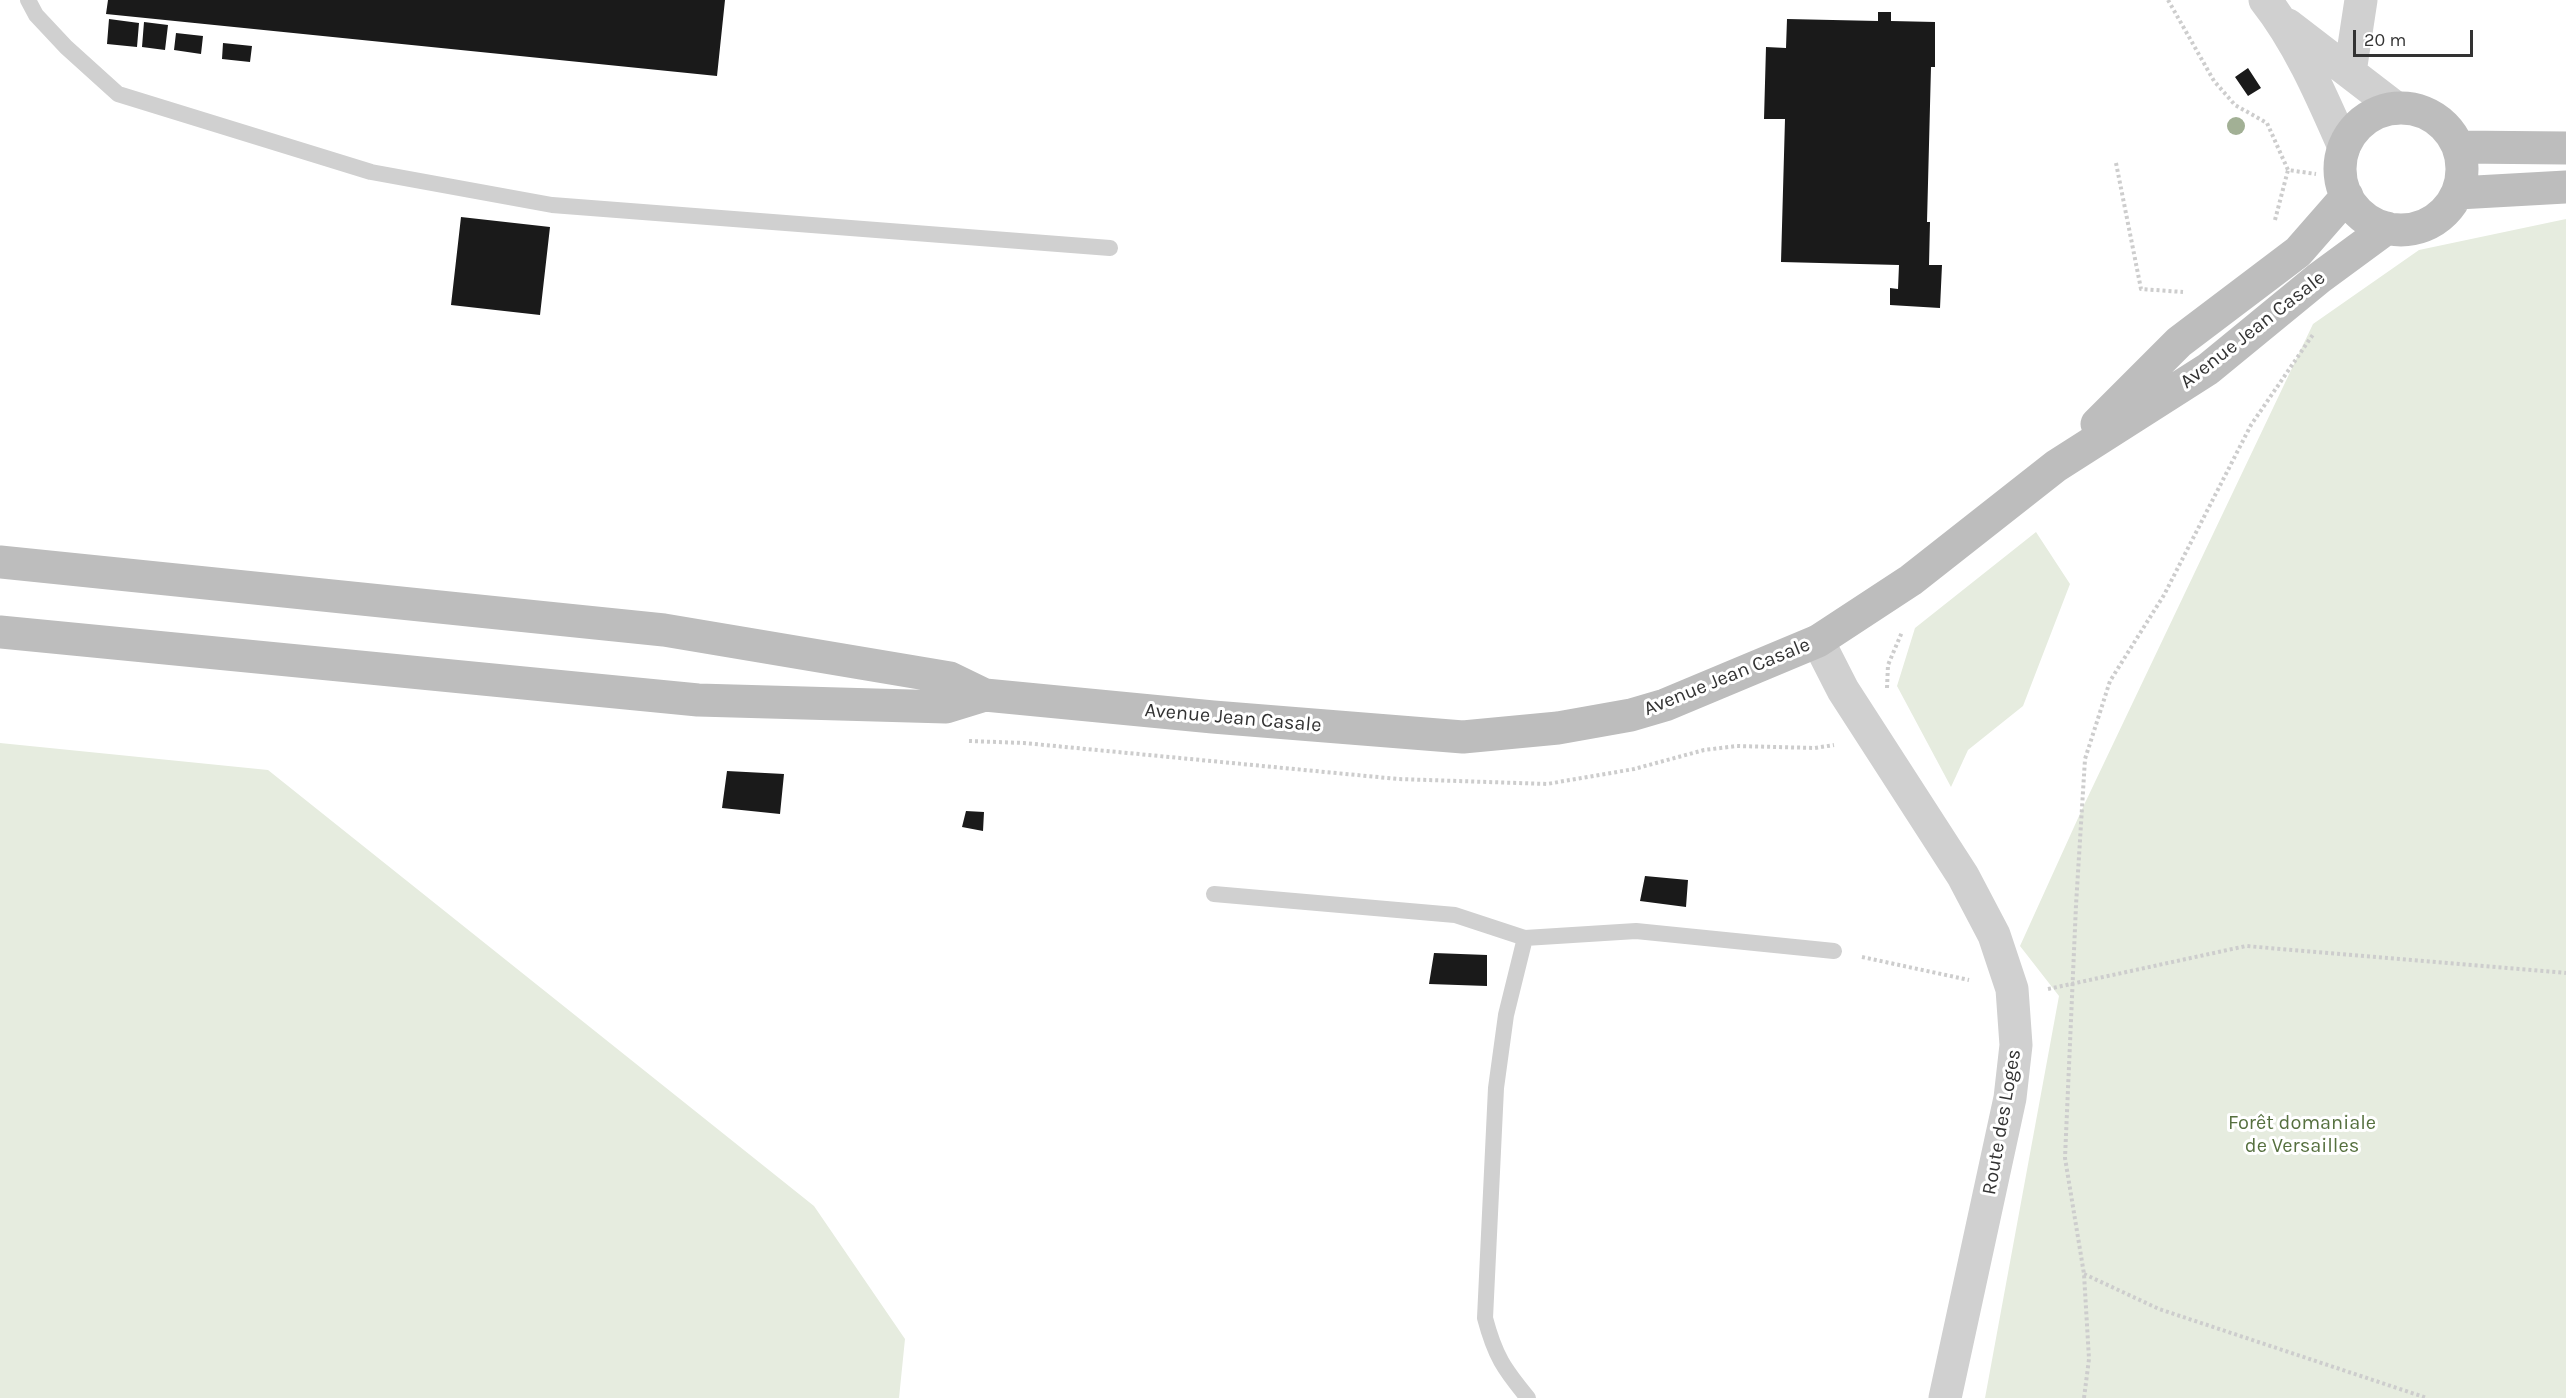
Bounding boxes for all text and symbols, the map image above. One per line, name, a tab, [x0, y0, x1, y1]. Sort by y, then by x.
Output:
scale bar	[2356, 18, 2476, 56]
text: 20 m	[2364, 29, 2406, 51]
street label: Avenue Jean Casale	[2176, 266, 2330, 394]
street label: Avenue Jean Casale	[1640, 633, 1814, 721]
street label: Avenue Jean Casale	[1144, 698, 1322, 738]
street label: Route des Loges	[1977, 1047, 2027, 1197]
park label: Forêt domaniale de Versailles	[2228, 1111, 2376, 1158]

